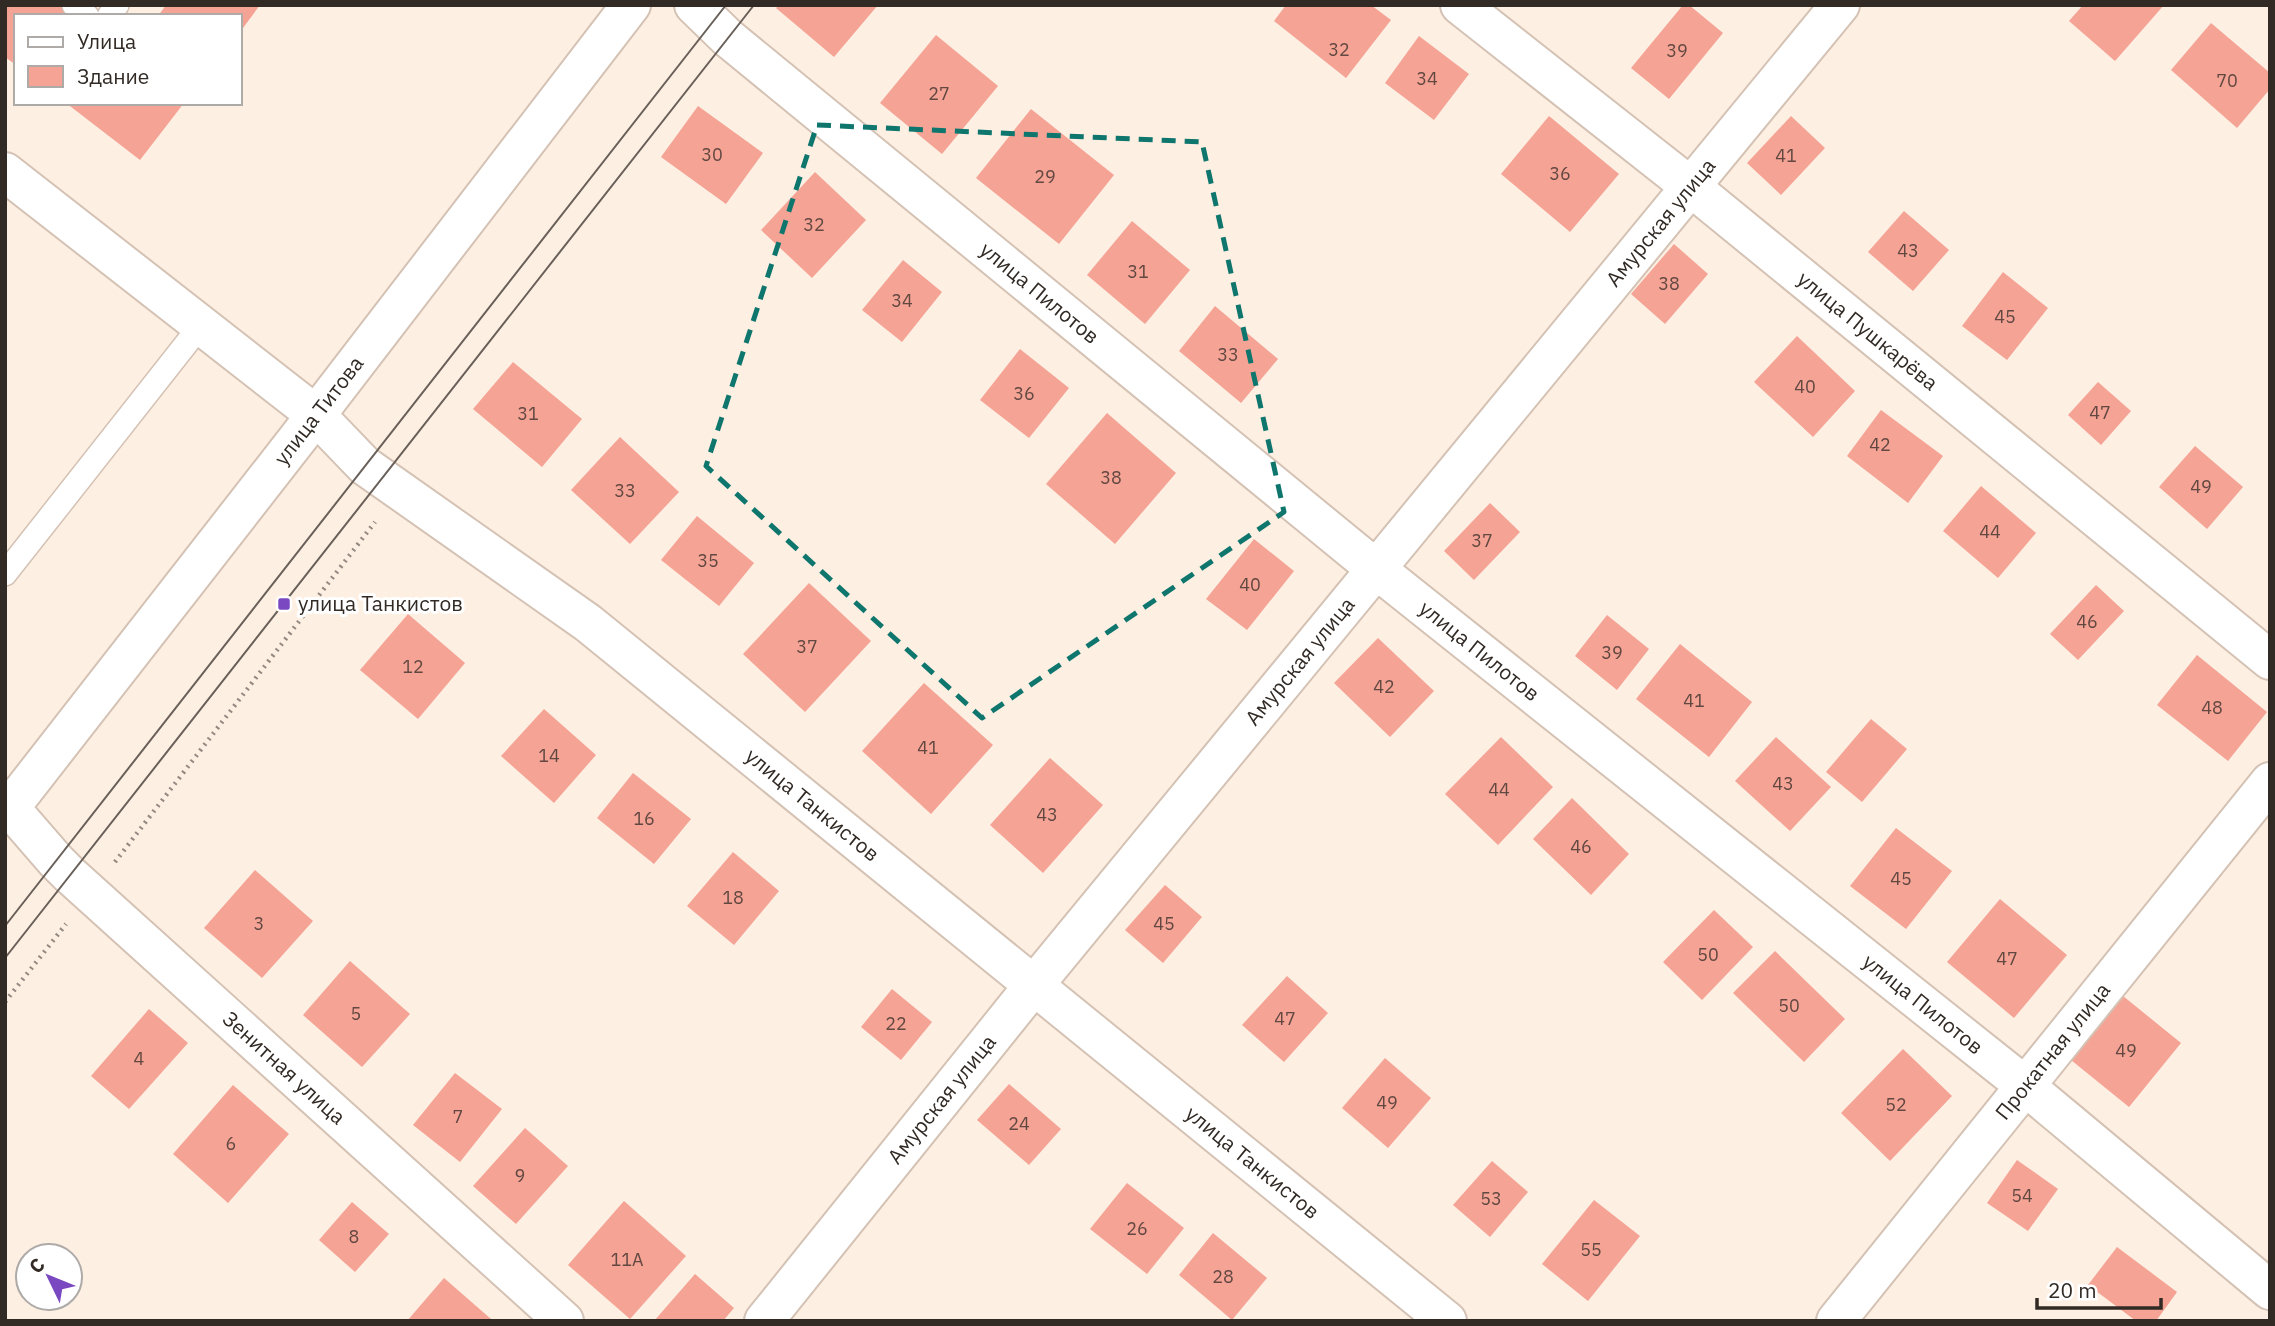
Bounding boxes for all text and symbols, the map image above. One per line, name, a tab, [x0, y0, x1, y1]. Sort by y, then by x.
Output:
legend	[14, 14, 242, 105]
text: Улица	[77, 27, 136, 55]
house number: 32	[1328, 38, 1350, 61]
house number: 39	[1666, 39, 1688, 62]
text: Здание	[77, 62, 149, 90]
house number: 34	[1416, 67, 1438, 90]
house number: 70	[2216, 69, 2238, 92]
house number: 27	[928, 82, 950, 105]
house number: 30	[701, 143, 723, 166]
house number: 41	[1775, 144, 1797, 167]
street label: Амурская улица	[1599, 152, 1721, 292]
house number: 36	[1549, 162, 1571, 185]
house number: 29	[1034, 165, 1056, 188]
house number: 32	[803, 213, 825, 236]
street label: улица Пилотов	[974, 235, 1106, 350]
house number: 43	[1897, 239, 1919, 262]
house number: 31	[1127, 260, 1149, 283]
street label: улица Пушкарёва	[1792, 264, 1944, 396]
house number: 38	[1658, 272, 1680, 295]
house number: 34	[891, 289, 913, 312]
house number: 45	[1994, 305, 2016, 328]
house number: 33	[1217, 343, 1239, 366]
street label: улица Титова	[267, 350, 369, 471]
house number: 40	[1794, 375, 1816, 398]
house number: 36	[1013, 382, 1035, 405]
house number: 47	[2089, 401, 2111, 424]
house number: 31	[517, 402, 539, 425]
house number: 42	[1869, 433, 1891, 456]
house number: 38	[1100, 466, 1122, 489]
house number: 49	[2190, 475, 2212, 498]
house number: 33	[614, 479, 636, 502]
house number: 44	[1979, 520, 2001, 543]
house number: 37	[1471, 529, 1493, 552]
house number: 35	[697, 549, 719, 572]
house number: 40	[1239, 573, 1261, 596]
place label: улица Танкистов	[298, 589, 463, 617]
street label: Амурская улица	[1238, 591, 1360, 731]
street label: улица Пилотов	[1414, 594, 1546, 707]
marker: улица Танкистов	[276, 596, 292, 612]
house number: 46	[2076, 610, 2098, 633]
house number: 37	[796, 635, 818, 658]
house number: 39	[1601, 641, 1623, 664]
house number: 12	[402, 655, 424, 678]
house number: 42	[1373, 675, 1395, 698]
house number: 41	[1683, 689, 1705, 712]
house number: 48	[2201, 696, 2223, 719]
house number: 41	[917, 736, 939, 759]
street label: улица Танкистов	[740, 741, 886, 867]
house number: 14	[538, 744, 560, 767]
house number: 43	[1772, 772, 1794, 795]
house number: 44	[1488, 778, 1510, 801]
house number: 43	[1036, 803, 1058, 826]
house number: 16	[633, 807, 655, 830]
house number: 46	[1570, 835, 1592, 858]
house number: 45	[1890, 867, 1912, 890]
house number: 18	[722, 886, 744, 909]
house number: 3	[254, 912, 264, 935]
house number: 45	[1153, 912, 1175, 935]
house number: 50	[1697, 943, 1719, 966]
street label: улица Пилотов	[1857, 947, 1989, 1060]
house number: 47	[1996, 947, 2018, 970]
street label: Прокатная улица	[1988, 976, 2116, 1125]
house number: 50	[1778, 994, 1800, 1017]
house number: 5	[351, 1002, 361, 1025]
street label: Зенитная улица	[217, 1004, 352, 1130]
house number: 47	[1274, 1007, 1296, 1030]
house number: 22	[885, 1012, 907, 1035]
street label: Амурская улица	[881, 1029, 1002, 1169]
house number: 49	[2115, 1039, 2137, 1062]
house number: 4	[134, 1047, 145, 1070]
house number: 49	[1376, 1091, 1398, 1114]
house number: 52	[1885, 1093, 1907, 1116]
street label: улица Танкистов	[1180, 1099, 1326, 1225]
house number: 7	[453, 1105, 463, 1128]
house number: 24	[1008, 1112, 1030, 1135]
house number: 6	[226, 1132, 236, 1155]
house number: 9	[515, 1164, 525, 1187]
house number: 54	[2011, 1184, 2033, 1207]
house number: 53	[1480, 1187, 1502, 1210]
house number: 26	[1126, 1217, 1148, 1240]
house number: 8	[349, 1225, 359, 1248]
house number: 55	[1580, 1238, 1602, 1261]
north arrow	[14, 1242, 84, 1312]
house number: 11А	[610, 1248, 644, 1271]
text: С	[24, 1253, 50, 1278]
house number: 28	[1212, 1265, 1234, 1288]
scale bar	[2037, 1266, 2161, 1310]
text: 20 m	[2048, 1276, 2097, 1304]

